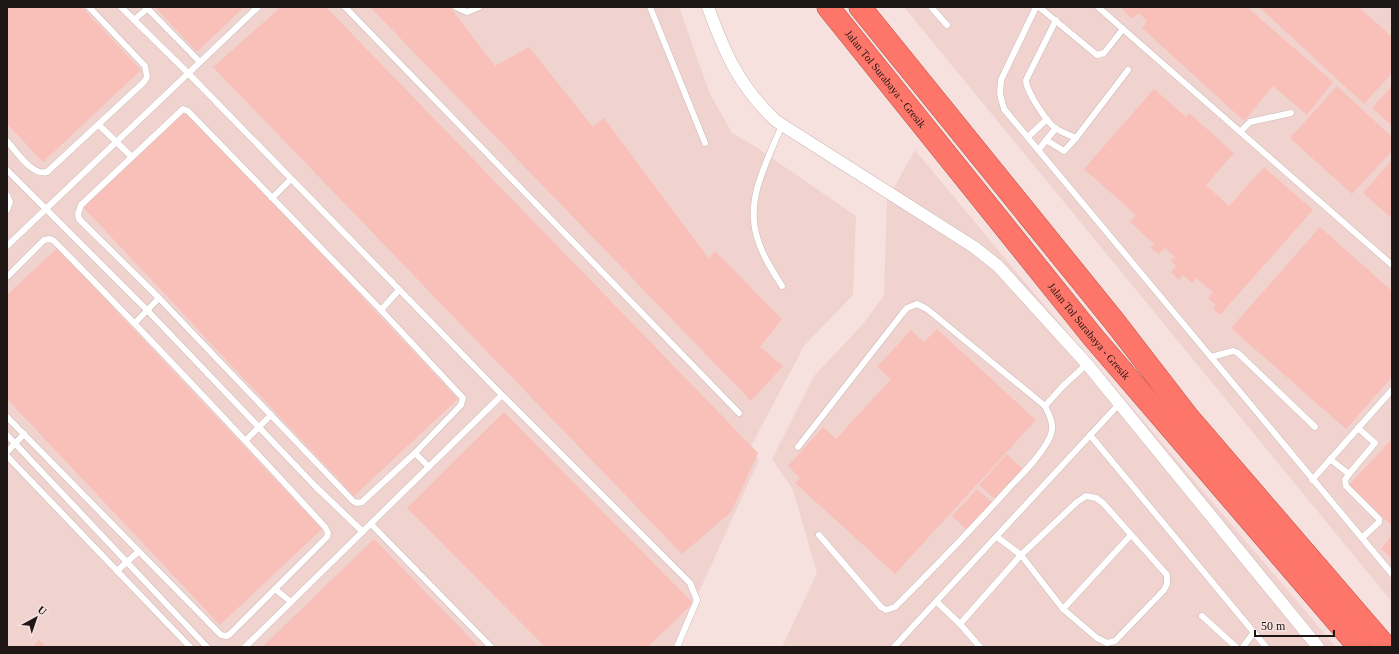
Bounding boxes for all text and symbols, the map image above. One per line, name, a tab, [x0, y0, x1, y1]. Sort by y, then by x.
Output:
street label: Jalan Tol Surabaya - Gresik	[843, 27, 929, 130]
street label: Jalan Tol Surabaya - Gresik	[1046, 280, 1133, 382]
north arrow	[16, 598, 56, 638]
text: U	[36, 603, 49, 618]
scale bar	[1255, 612, 1334, 638]
text: 50 m	[1261, 619, 1286, 633]

